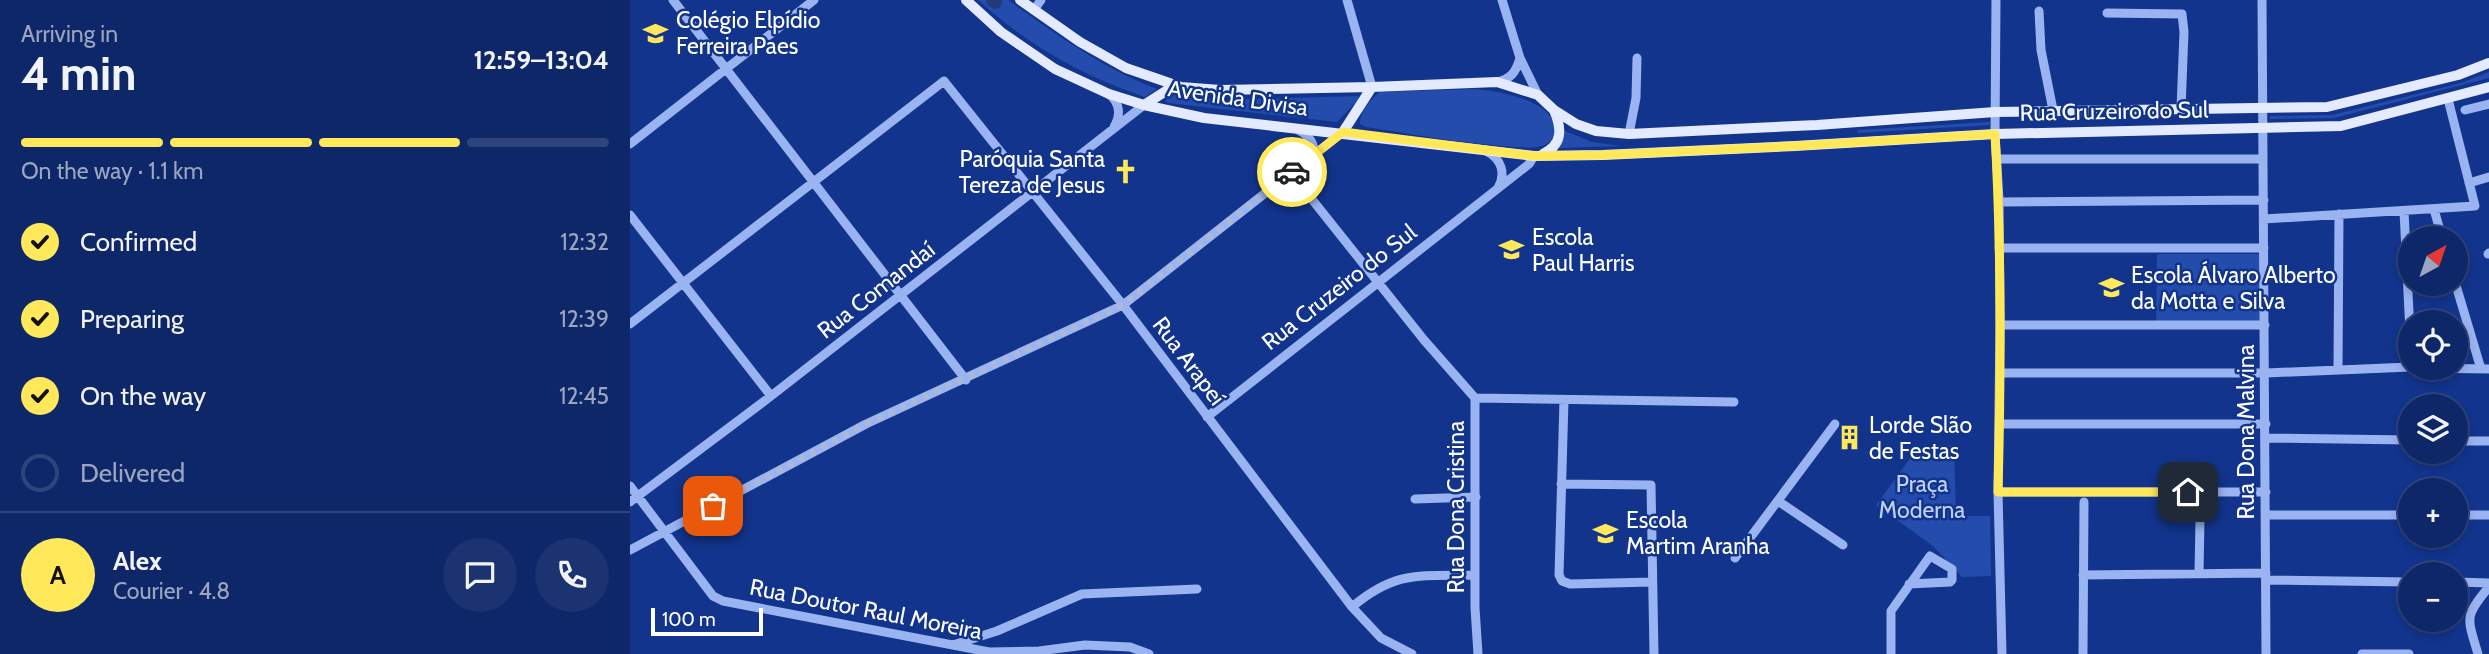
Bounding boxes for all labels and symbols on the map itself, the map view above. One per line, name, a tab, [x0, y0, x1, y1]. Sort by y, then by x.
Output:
place label: Colégio Elpídio Ferreira Paes	[676, 6, 820, 60]
school or university icon: Colégio Elpídio Ferreira Paes	[642, 19, 670, 47]
street label: Avenida Divisa	[1166, 74, 1310, 122]
street label: Rua Cruzeiro do Sul	[2019, 95, 2209, 127]
courier	[1257, 137, 1327, 207]
place label: Paróquia Santa Tereza de Jesus	[959, 145, 1105, 199]
church icon: Paróquia Santa Tereza de Jesus	[1111, 158, 1139, 186]
street label: Rua Cruzeiro do Sul	[1256, 218, 1422, 356]
place label: Escola Paul Harris	[1532, 223, 1635, 277]
north arrow	[2398, 226, 2468, 296]
street label: Rua Comandaí	[812, 235, 940, 344]
school or university icon: Escola Paul Harris	[1498, 236, 1526, 264]
place label: Escola Álvaro Alberto da Motta e Silva	[2131, 260, 2336, 315]
school or university icon: Escola Álvaro Alberto da Motta e Silva	[2097, 274, 2125, 302]
street label: Rua Arapeí	[1147, 311, 1231, 411]
street label: Rua Dona Malvina	[2232, 344, 2260, 520]
place label: Lorde Slão de Festas	[1869, 411, 1972, 465]
street label: Rua Dona Cristina	[1442, 421, 1470, 593]
building icon: Lorde Slão de Festas	[1835, 424, 1863, 452]
pin	[2158, 462, 2218, 522]
park label: Praça Moderna	[1879, 470, 1965, 524]
pin	[683, 476, 743, 536]
place label: Escola Martim Aranha	[1626, 506, 1770, 560]
school or university icon: Escola Martim Aranha	[1592, 519, 1620, 547]
street label: Rua Doutor Raul Moreira	[747, 573, 985, 645]
scale bar	[651, 605, 763, 637]

